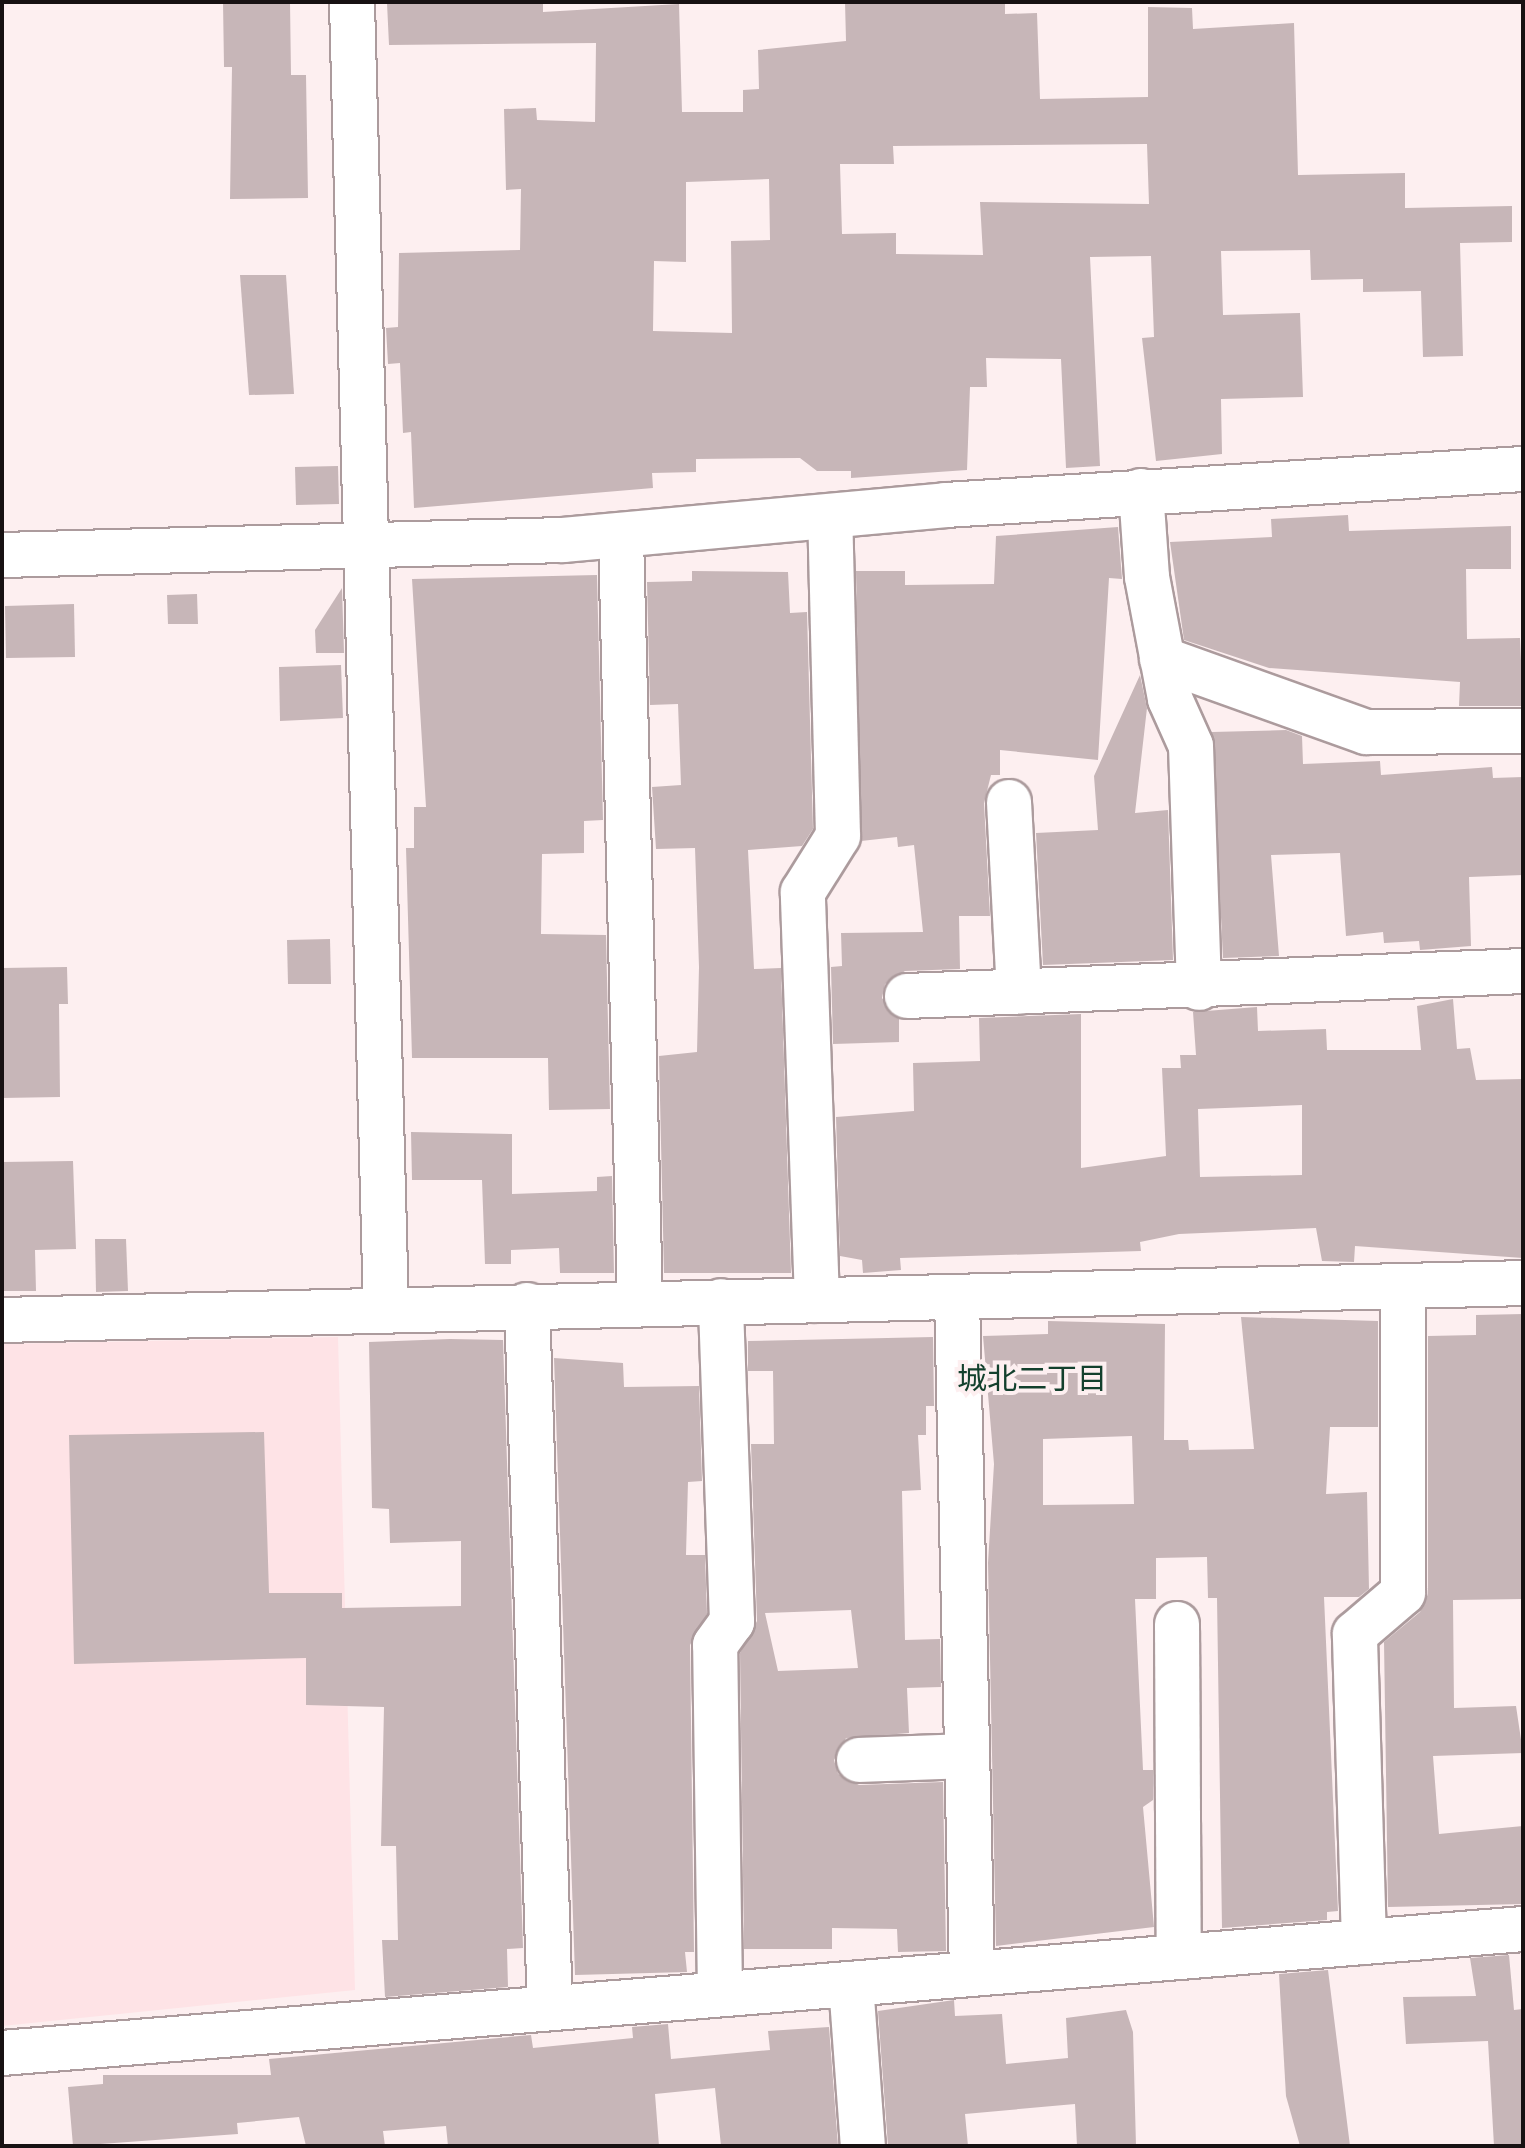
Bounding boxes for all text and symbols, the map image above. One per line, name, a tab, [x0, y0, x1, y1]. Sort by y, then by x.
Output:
district label: 城北二丁目	[957, 1360, 1107, 1396]

